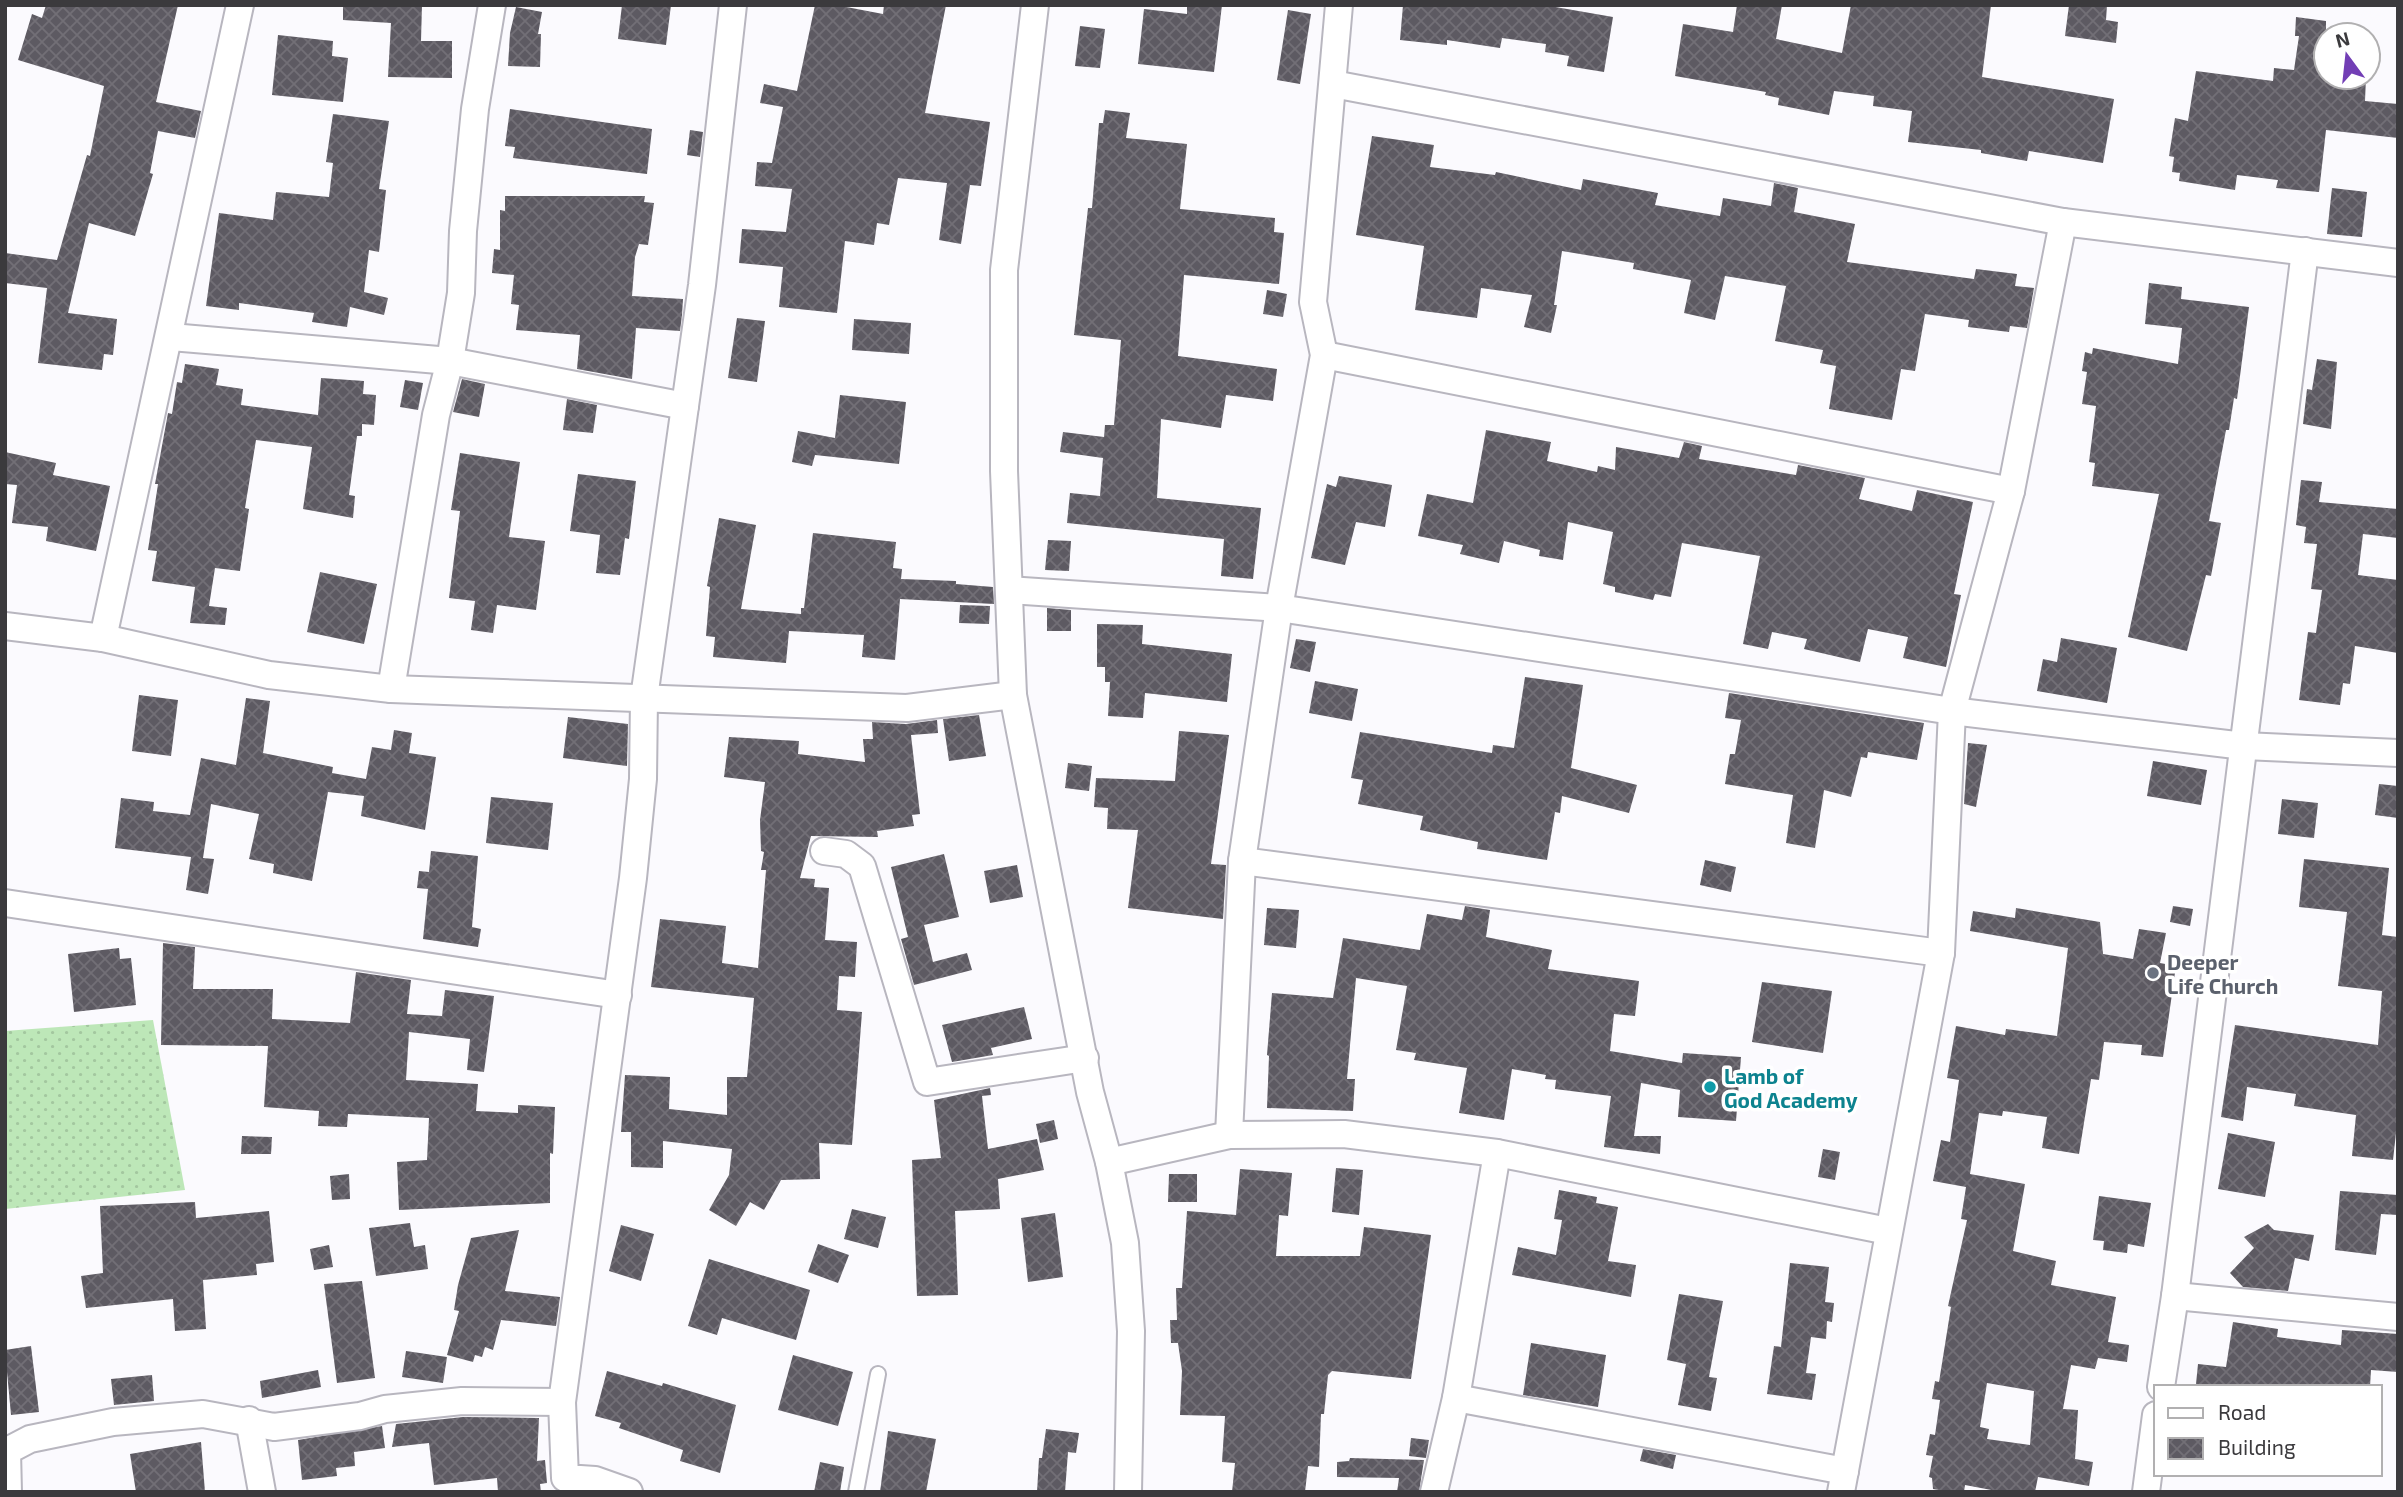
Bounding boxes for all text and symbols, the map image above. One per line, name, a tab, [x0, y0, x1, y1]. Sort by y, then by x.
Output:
north arrow	[2312, 21, 2382, 91]
text: N	[2333, 26, 2352, 52]
place label: Deeper Life Church	[2167, 949, 2278, 998]
marker: Deeper Life Church	[2145, 965, 2161, 981]
place label: Lamb of God Academy	[1724, 1063, 1858, 1113]
marker: Lamb of God Academy	[1702, 1079, 1718, 1095]
legend	[2154, 1385, 2382, 1476]
text: Road	[2218, 1399, 2266, 1424]
text: Building	[2218, 1434, 2296, 1459]

